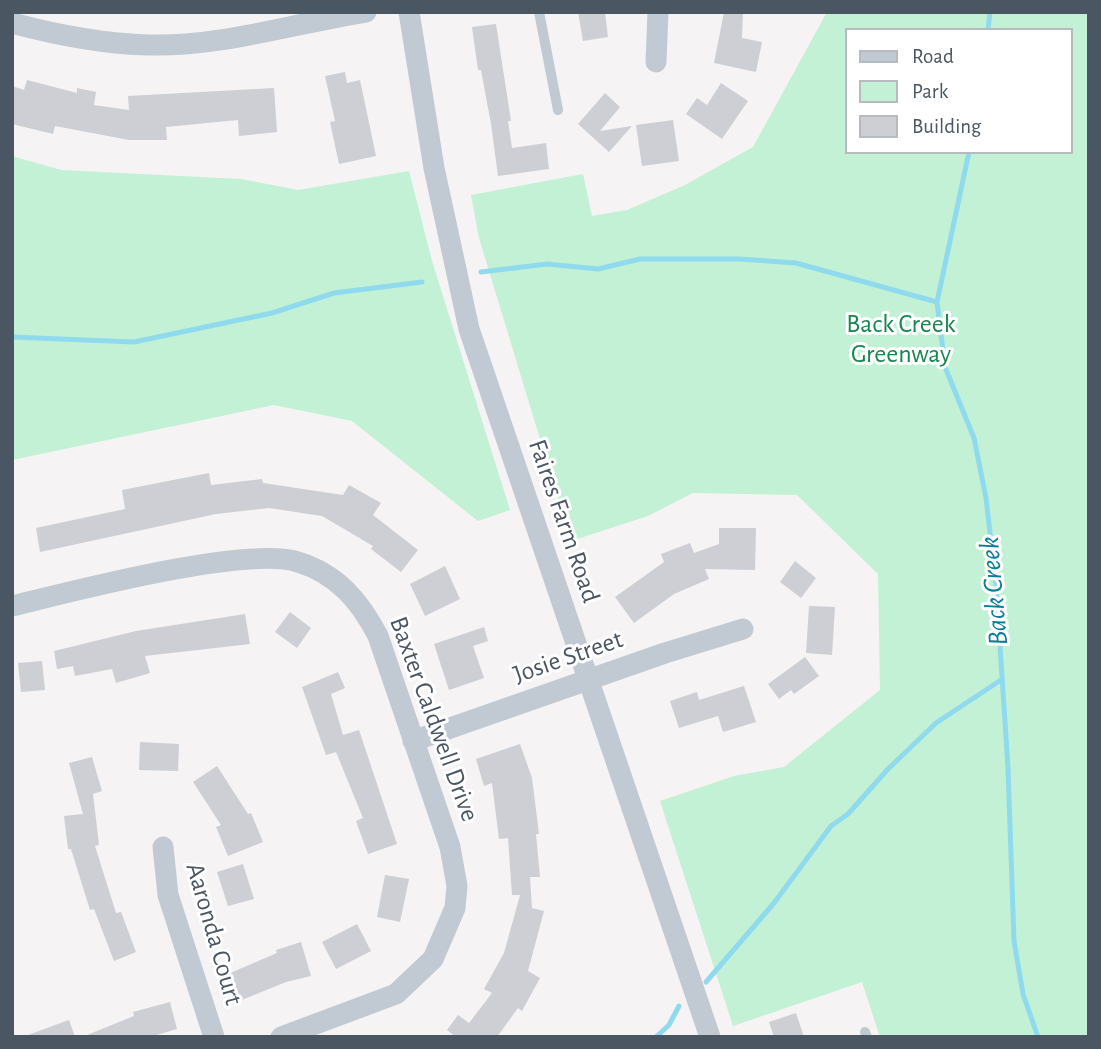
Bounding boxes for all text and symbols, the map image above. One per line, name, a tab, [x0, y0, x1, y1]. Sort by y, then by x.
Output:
legend	[846, 28, 1073, 154]
text: Road	[912, 46, 954, 67]
text: Park	[912, 81, 948, 102]
text: Building	[912, 116, 981, 137]
park label: Back Creek Greenway	[846, 308, 956, 370]
street label: Faires Farm Road	[521, 435, 607, 607]
water label: Back Creek	[972, 535, 1016, 647]
street label: Baxter Caldwell Drive	[382, 612, 486, 826]
street label: Josie Street	[509, 624, 627, 690]
street label: Aaronda Court	[179, 859, 249, 1009]

